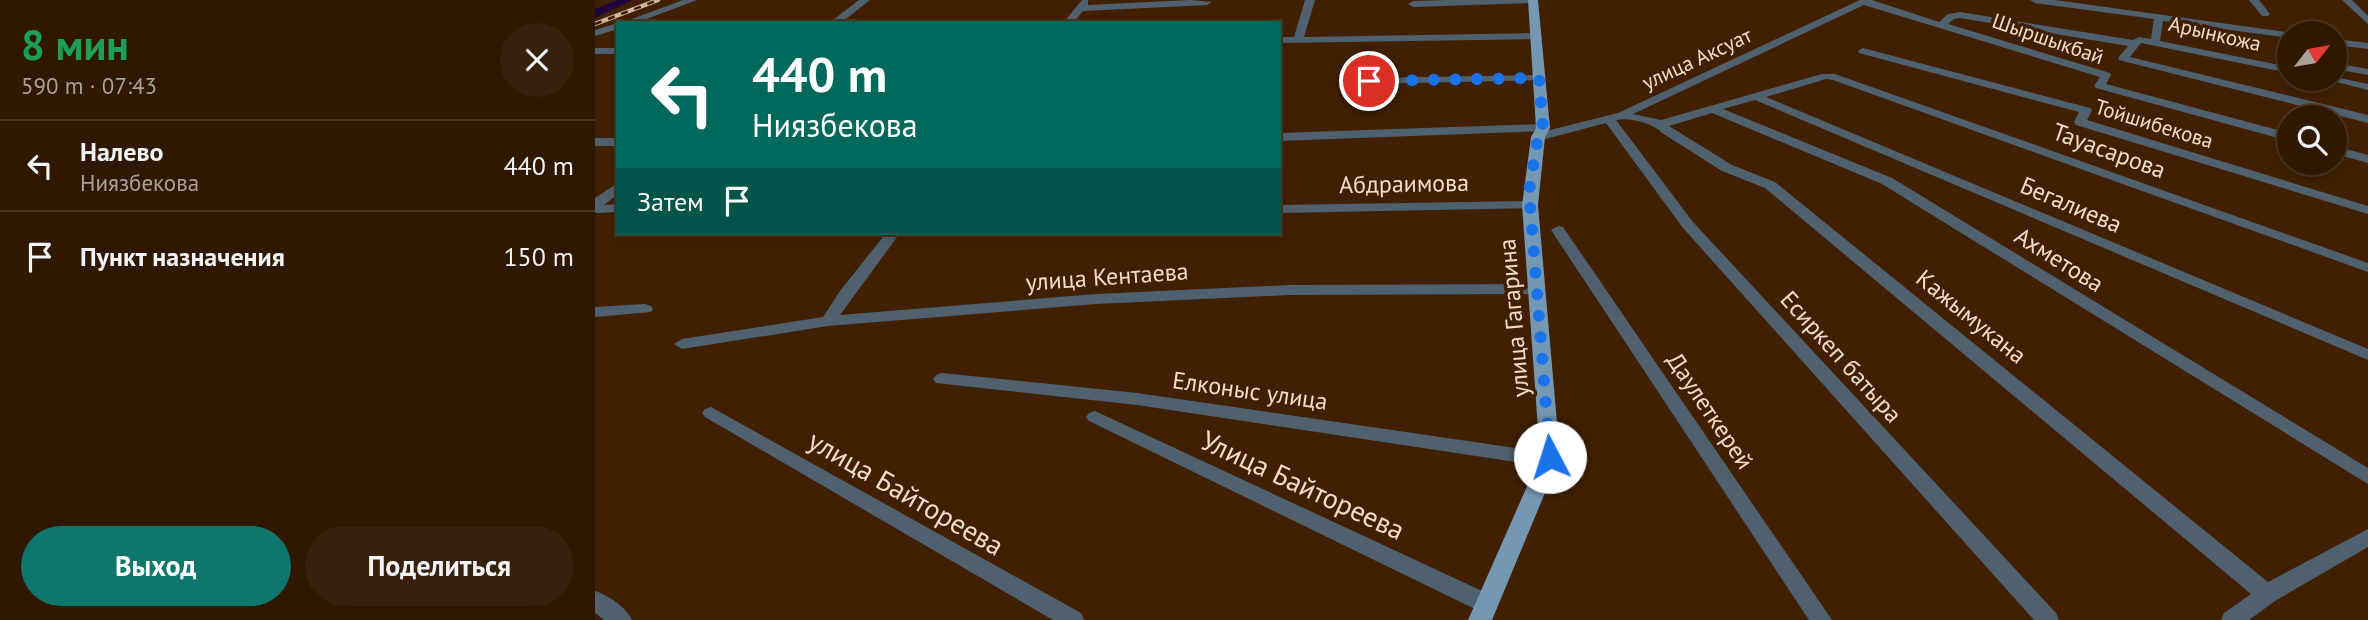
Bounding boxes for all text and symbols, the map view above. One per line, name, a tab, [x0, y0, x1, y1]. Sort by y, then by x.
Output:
street label: Шыршыкбай	[1989, 7, 2107, 70]
street label: Арынкожа	[2166, 10, 2264, 57]
text: 8 мин	[21, 17, 129, 72]
street label: улица Аксуат	[1638, 21, 1757, 96]
north arrow	[2277, 21, 2347, 91]
map controls	[2277, 21, 2347, 175]
button: close	[500, 23, 574, 97]
text: 440 m	[752, 42, 887, 106]
icon: left	[637, 49, 728, 140]
pin	[1339, 51, 1399, 111]
icon: arrive	[1350, 62, 1388, 100]
text: 590 m · 07:43	[21, 71, 157, 100]
street label: Тойшибекова	[2092, 93, 2217, 154]
text: Ниязбекова	[752, 104, 918, 146]
button: search	[2277, 105, 2347, 175]
street label: Тауасарова	[2048, 116, 2170, 185]
text: Налево	[80, 135, 164, 168]
icon: left	[21, 147, 59, 185]
text: 440 m	[503, 149, 574, 182]
street label: Абдраимова	[1339, 167, 1469, 200]
text: Ниязбекова	[80, 168, 199, 197]
street label: Бегалиева	[2016, 169, 2127, 240]
icon: arrive	[718, 182, 756, 220]
text: Затем	[637, 185, 704, 218]
street label: Ахметова	[2009, 220, 2110, 299]
street label: улица Гагарина	[1491, 237, 1536, 399]
icon: arrive	[21, 238, 59, 276]
text: Пункт назначения	[80, 240, 285, 273]
text: 150 m	[503, 240, 574, 273]
street label: улица Кентаева	[1024, 255, 1189, 298]
street label: Кажымукана	[1910, 263, 2033, 371]
street label: Есиркеп батыра	[1774, 284, 1909, 429]
street label: Даулеткерей	[1660, 346, 1761, 475]
street label: Елконыс улица	[1171, 364, 1330, 417]
position arrow	[1513, 420, 1587, 494]
street label: Улица Байтореева	[1195, 421, 1411, 548]
street label: улица Байтореева	[802, 422, 1011, 564]
button: Выход	[21, 526, 291, 606]
button: Поделиться	[305, 526, 574, 606]

